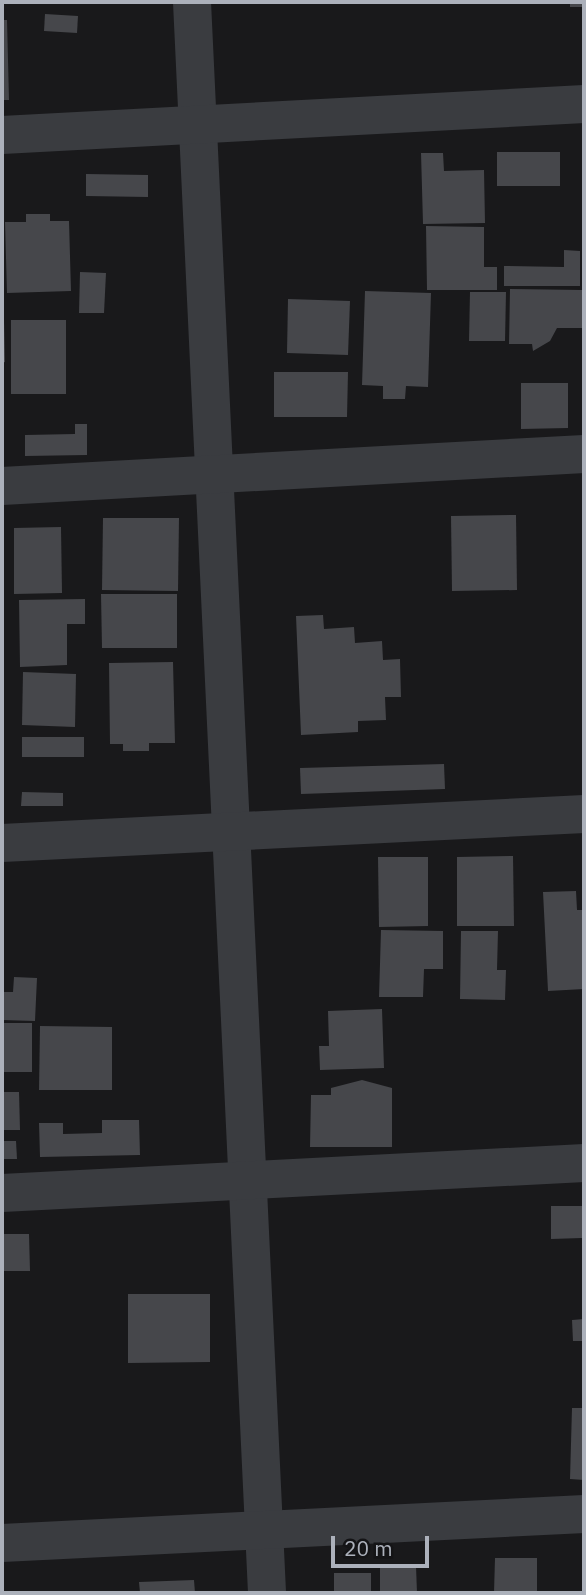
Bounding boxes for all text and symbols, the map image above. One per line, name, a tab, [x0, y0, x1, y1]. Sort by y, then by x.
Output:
scale bar	[334, 1522, 432, 1566]
text: 20 m	[344, 1534, 393, 1562]

